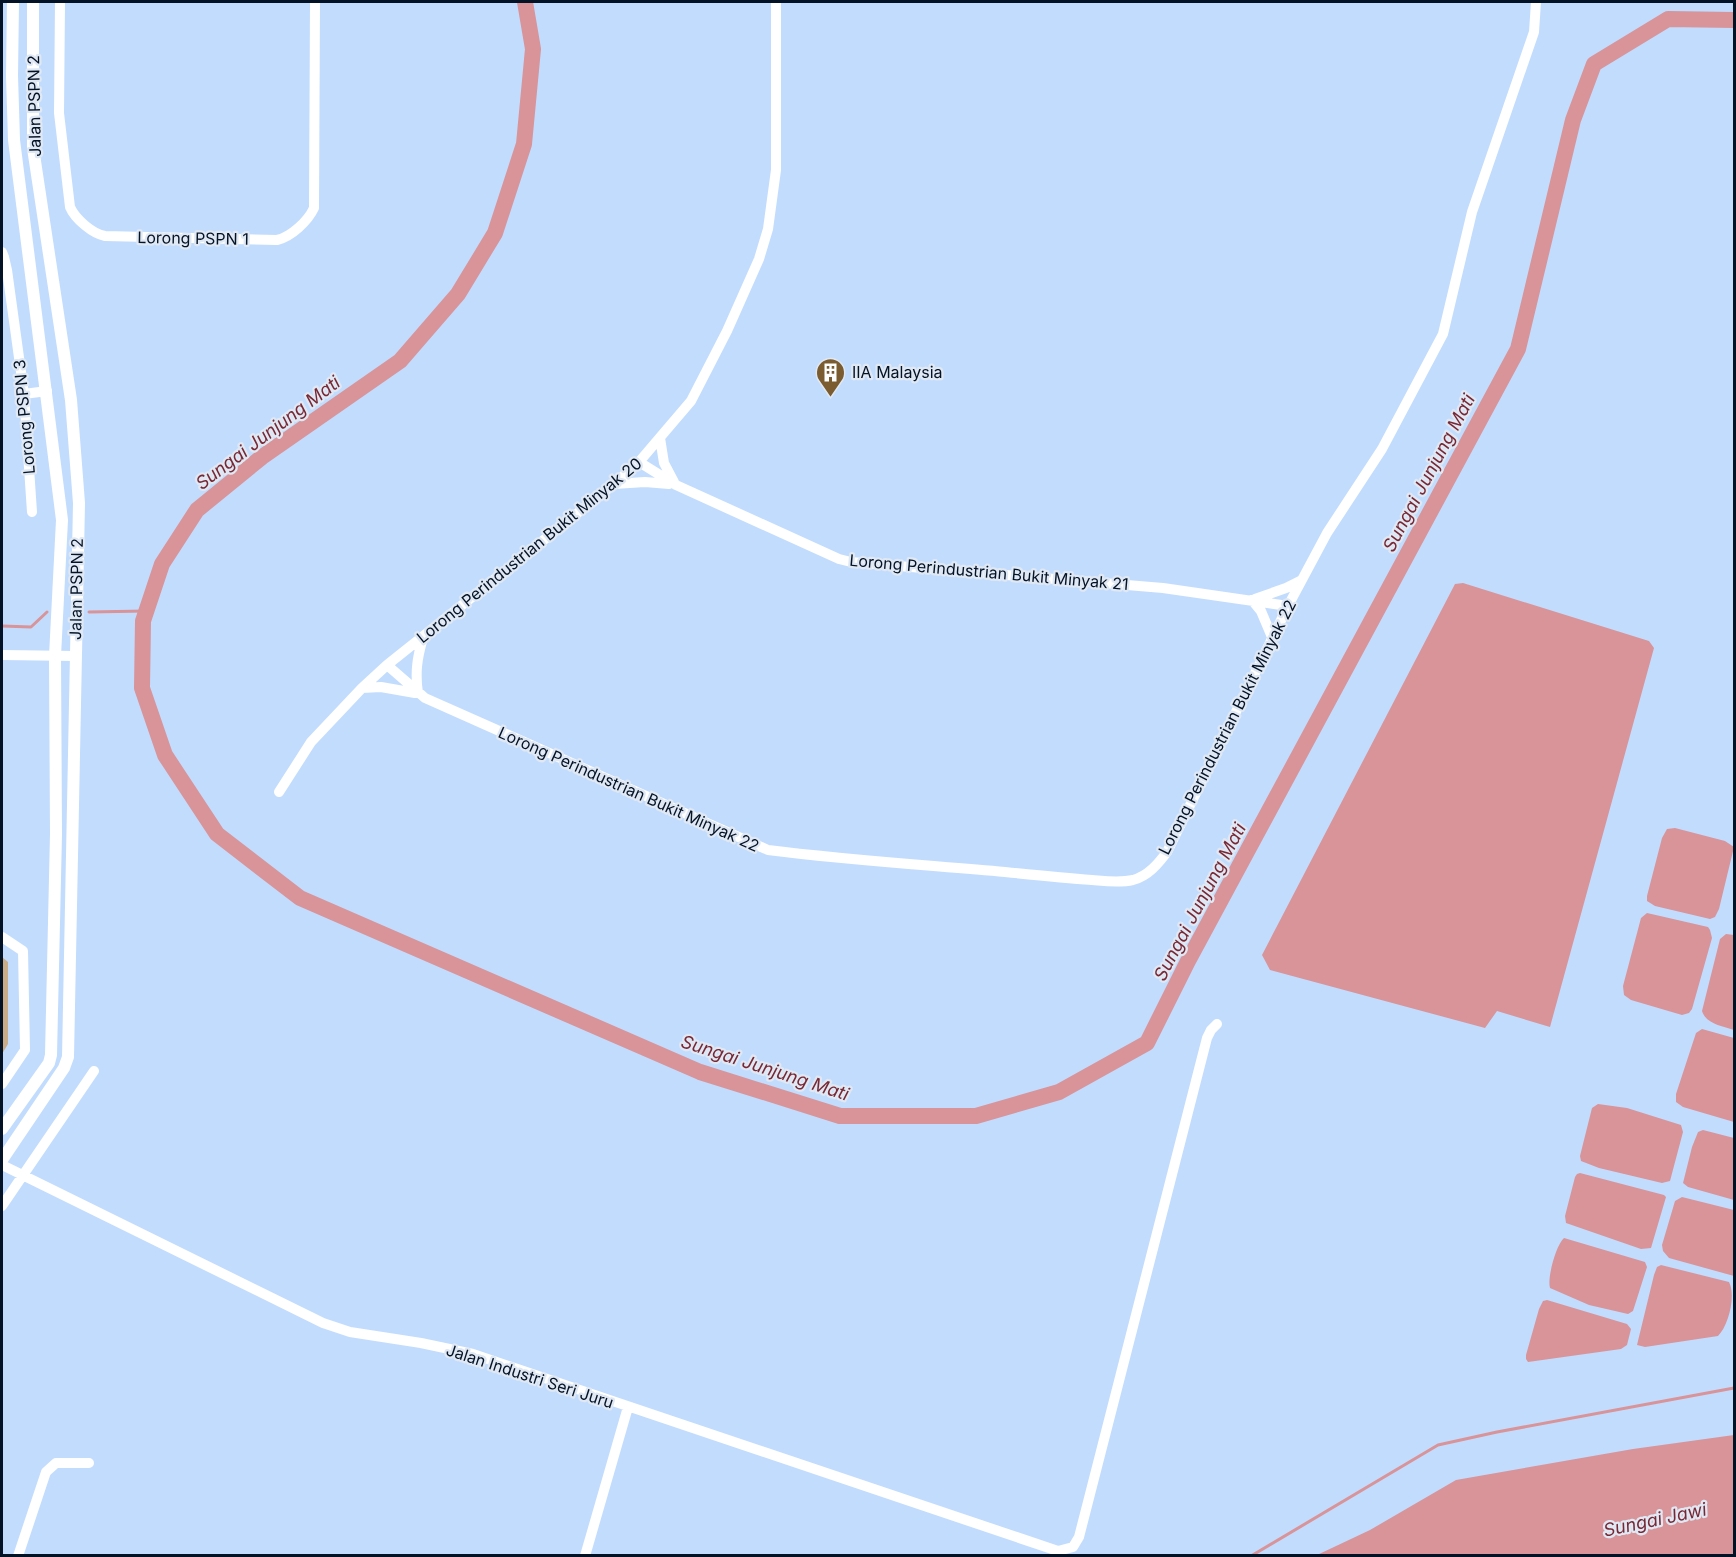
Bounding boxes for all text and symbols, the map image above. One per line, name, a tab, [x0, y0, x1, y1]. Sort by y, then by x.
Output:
street label: Jalan PSPN 2	[23, 55, 45, 157]
street label: Lorong PSPN 1	[137, 227, 249, 249]
building icon: IIA Malaysia	[815, 356, 847, 398]
street label: Lorong PSPN 3	[9, 359, 39, 475]
place label: IIA Malaysia	[852, 362, 943, 382]
water label: Sungai Junjung Mati	[191, 371, 345, 494]
water label: Sungai Junjung Mati	[1378, 390, 1479, 555]
street label: Lorong Perindustrian Bukit Minyak 20	[412, 453, 646, 647]
street label: Jalan PSPN 2	[65, 538, 87, 640]
street label: Lorong Perindustrian Bukit Minyak 21	[849, 550, 1129, 594]
street label: Lorong Perindustrian Bukit Minyak 22	[1154, 596, 1300, 858]
street label: Lorong Perindustrian Bukit Minyak 22	[495, 722, 763, 856]
water label: Sungai Junjung Mati	[1149, 819, 1250, 984]
water label: Sungai Junjung Mati	[679, 1030, 852, 1105]
street label: Jalan Industri Seri Juru	[444, 1340, 616, 1412]
water label: Sungai Jawi	[1601, 1498, 1709, 1541]

